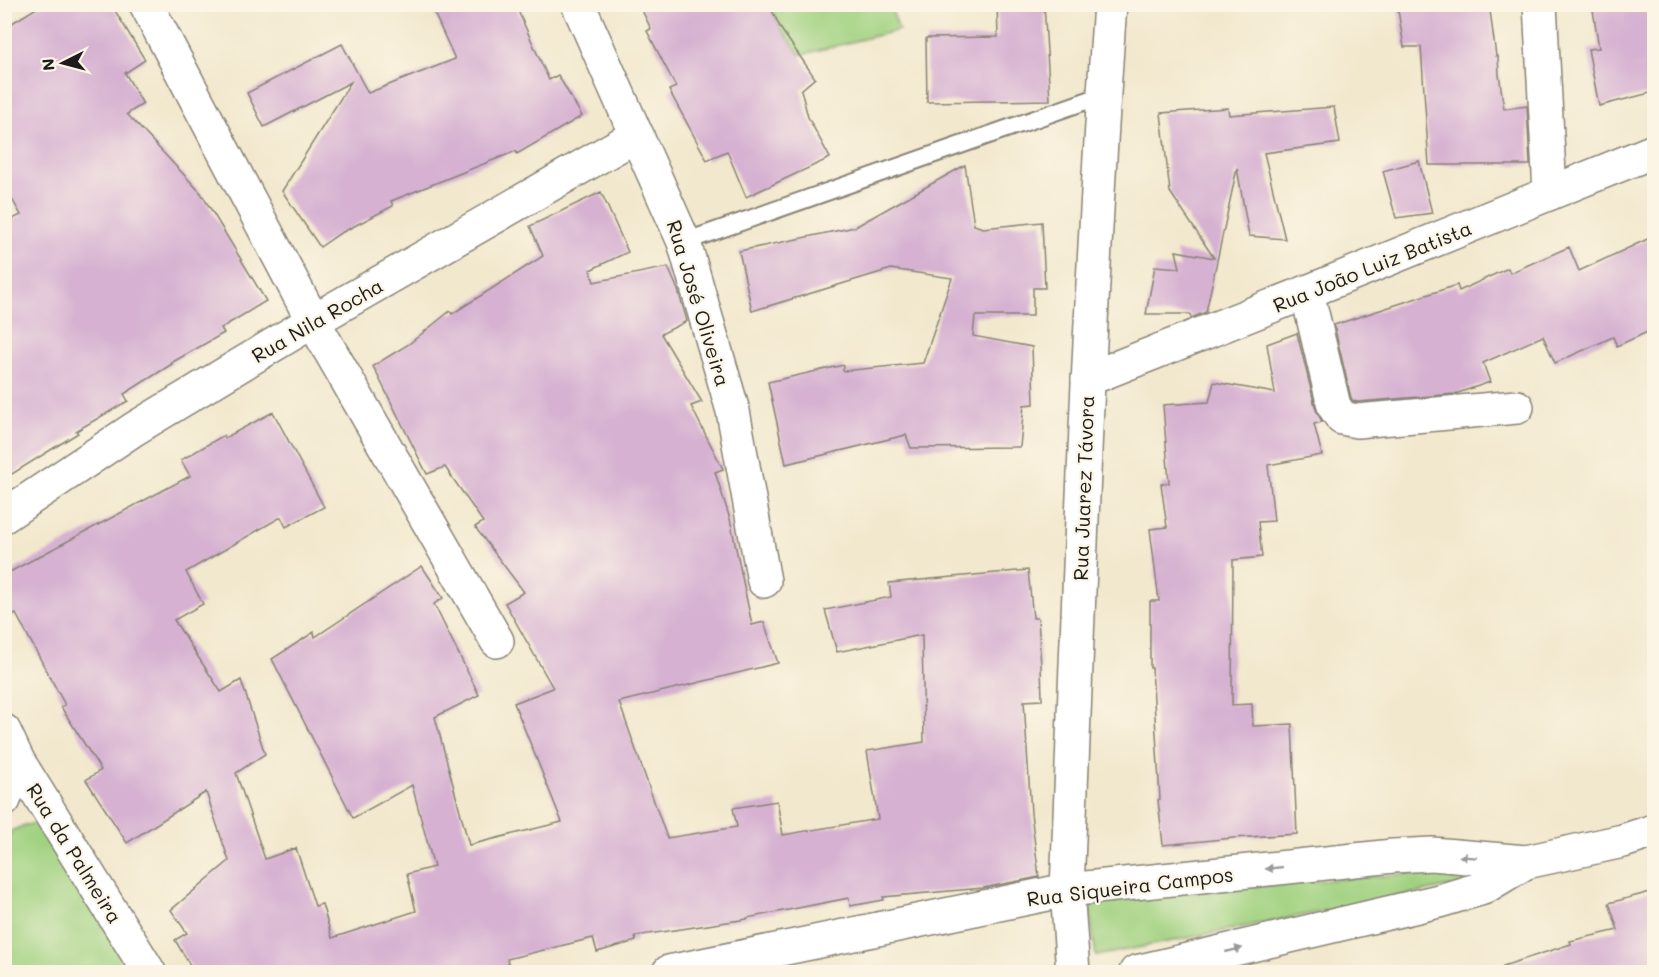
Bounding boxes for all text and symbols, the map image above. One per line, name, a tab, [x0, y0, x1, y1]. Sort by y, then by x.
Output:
north arrow	[33, 33, 93, 93]
text: N	[37, 57, 59, 72]
street label: Rua João Luiz Batista	[1269, 214, 1475, 318]
street label: Rua José Oliveira	[661, 217, 737, 389]
street label: Rua Nila Rocha	[247, 272, 387, 368]
street label: Rua Juarez Távora	[1067, 395, 1099, 581]
street label: Rua da Palmeira	[21, 778, 129, 928]
one-way arrow	[1458, 852, 1477, 861]
street label: Rua Siqueira Campos	[1025, 860, 1235, 912]
one-way arrow	[1264, 863, 1283, 873]
one-way arrow	[1225, 944, 1243, 954]

